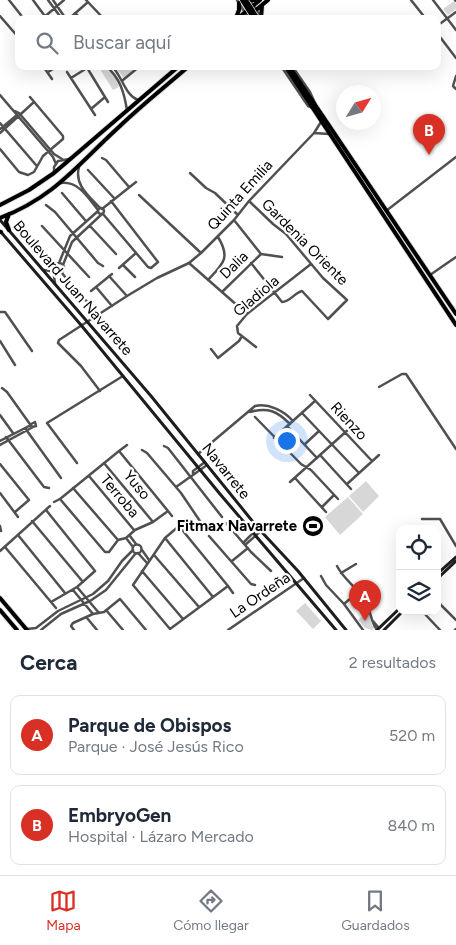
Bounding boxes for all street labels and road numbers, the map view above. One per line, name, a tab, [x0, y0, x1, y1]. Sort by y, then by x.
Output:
street label: Quinta Emilia	[204, 156, 276, 234]
street label: Gardenia Oriente	[258, 195, 352, 289]
street label: Boulevard Juan Navarrete	[10, 217, 136, 359]
street label: Dalia	[216, 247, 252, 283]
street label: Gladiola	[229, 272, 283, 320]
street label: Rienzo	[327, 398, 371, 444]
street label: Navarrete	[198, 439, 254, 503]
street label: Yuso	[120, 467, 155, 504]
street label: Terroba	[97, 471, 143, 521]
street label: La Ordeña	[226, 568, 294, 622]

